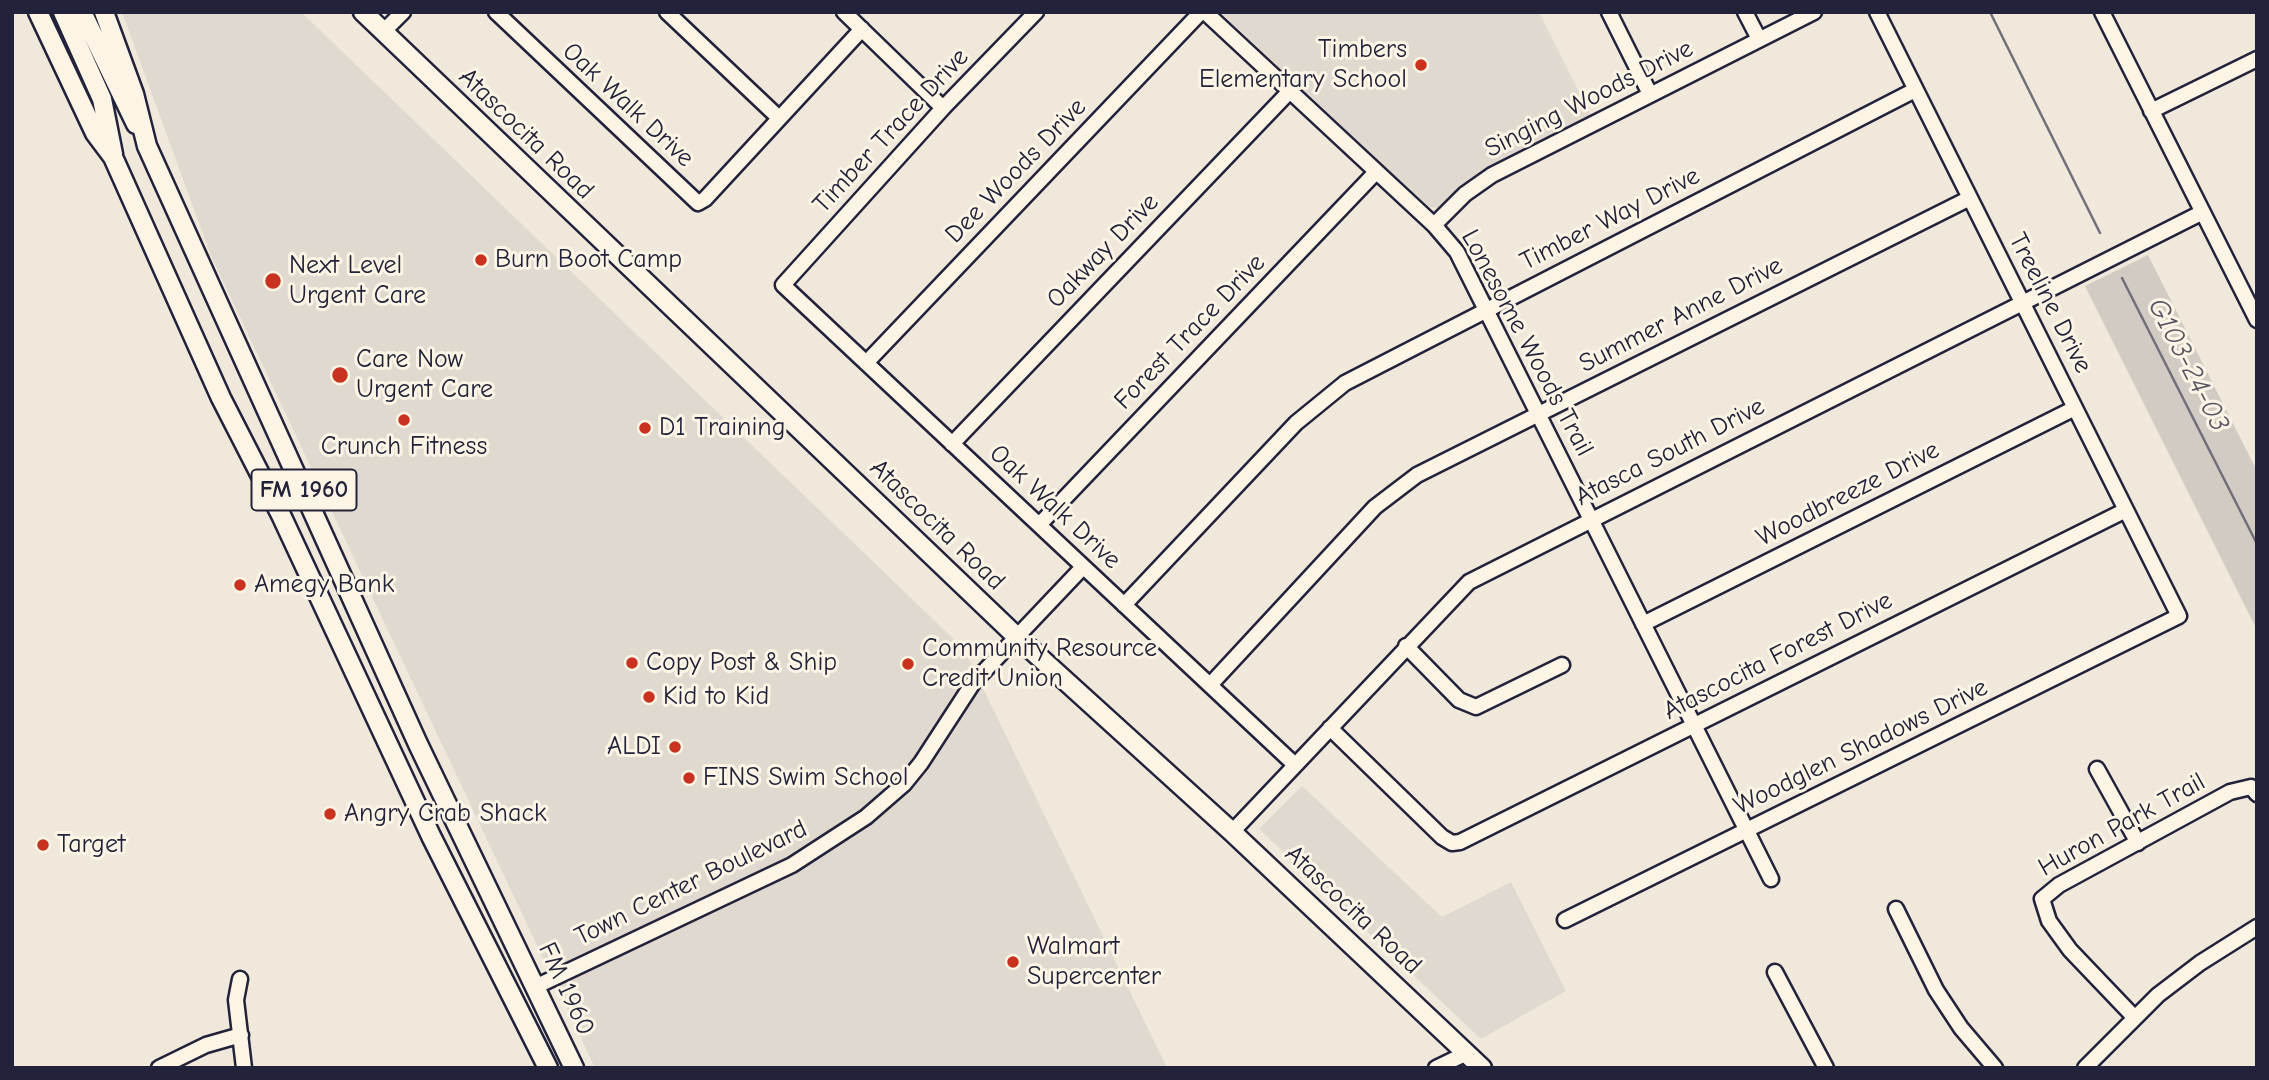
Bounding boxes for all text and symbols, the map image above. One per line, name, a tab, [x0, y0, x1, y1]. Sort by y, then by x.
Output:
street label: Singing Woods Drive	[1480, 33, 1698, 165]
place label: Timbers Elementary School	[1199, 34, 1407, 96]
street label: Oak Walk Drive	[556, 36, 700, 174]
street label: Timber Trace Drive	[807, 42, 975, 220]
marker: Timbers Elementary School	[1413, 57, 1429, 73]
street label: Atascocita Road	[452, 62, 600, 206]
street label: Dee Woods Drive	[939, 92, 1093, 250]
street label: Timber Way Drive	[1515, 160, 1705, 278]
street label: Oakway Drive	[1041, 187, 1165, 315]
street label: Lonesome Woods Trail	[1454, 224, 1600, 462]
street label: Treeline Drive	[2001, 228, 2099, 378]
place label: Burn Boot Camp	[495, 244, 682, 276]
street label: Forest Trace Drive	[1108, 248, 1272, 416]
place label: Next Level Urgent Care	[289, 250, 426, 312]
street label: Summer Anne Drive	[1574, 250, 1788, 380]
marker: Burn Boot Camp	[473, 252, 489, 268]
marker: Next Level Urgent Care	[263, 271, 283, 291]
water label: G103-24-03	[2140, 293, 2236, 437]
place label: Care Now Urgent Care	[356, 344, 493, 406]
marker: Care Now Urgent Care	[330, 365, 350, 385]
street label: Atasca South Drive	[1570, 391, 1770, 513]
marker: Crunch Fitness	[396, 412, 412, 428]
place label: D1 Training	[659, 412, 785, 444]
marker: D1 Training	[637, 420, 653, 436]
place label: Crunch Fitness	[321, 431, 487, 463]
street label: Woodbreeze Drive	[1751, 434, 1945, 554]
street label: Oak Walk Drive	[983, 438, 1127, 576]
street label: Atascocita Road	[863, 453, 1011, 597]
road number: FM 1960	[252, 470, 356, 510]
place label: Amegy Bank	[254, 569, 394, 601]
marker: Amegy Bank	[232, 577, 248, 593]
street label: Atascocita Forest Drive	[1658, 585, 1898, 727]
place label: Community Resource Credit Union	[922, 633, 1157, 694]
place label: Copy Post & Ship	[646, 647, 837, 679]
marker: Copy Post & Ship	[624, 655, 640, 671]
marker: Community Resource Credit Union	[900, 656, 916, 672]
street label: Woodglen Shadows Drive	[1729, 672, 1993, 822]
place label: Kid to Kid	[663, 681, 769, 713]
marker: Kid to Kid	[641, 689, 657, 705]
place label: ALDI	[607, 731, 661, 763]
marker: ALDI	[667, 739, 683, 755]
place label: FINS Swim School	[703, 762, 908, 794]
street label: Huron Park Trail	[2033, 766, 2211, 884]
marker: FINS Swim School	[681, 770, 697, 786]
place label: Angry Crab Shack	[344, 798, 547, 830]
marker: Angry Crab Shack	[322, 806, 338, 822]
street label: Town Center Boulevard	[570, 813, 812, 953]
place label: Target	[57, 829, 125, 861]
marker: Target	[35, 837, 51, 853]
street label: Atascocita Road	[1278, 839, 1428, 981]
place label: Walmart Supercenter	[1027, 931, 1161, 992]
street label: FM 1960	[531, 937, 601, 1041]
marker: Walmart Supercenter	[1005, 954, 1021, 970]

